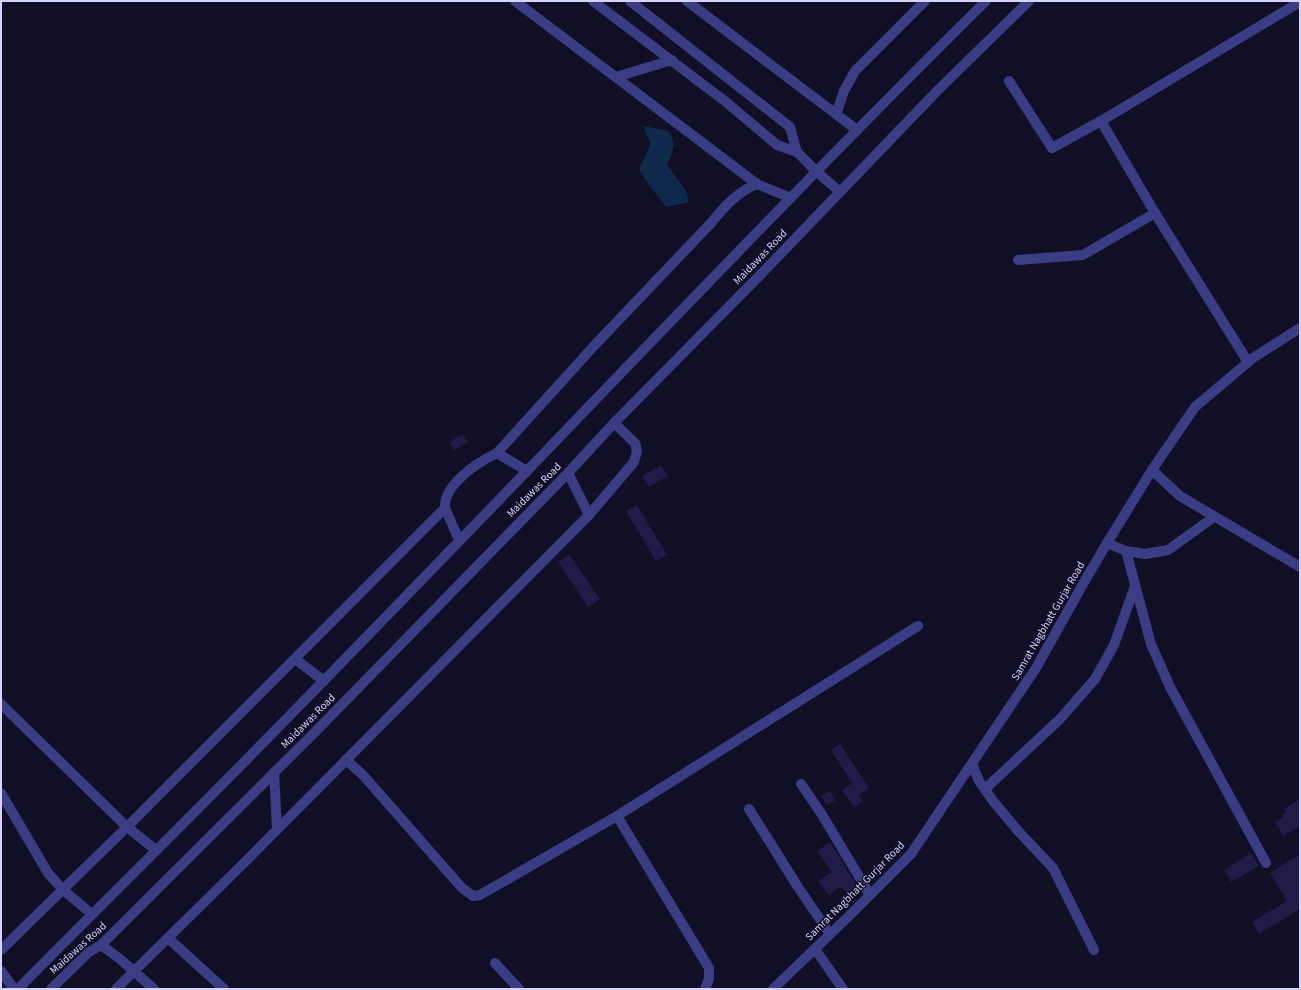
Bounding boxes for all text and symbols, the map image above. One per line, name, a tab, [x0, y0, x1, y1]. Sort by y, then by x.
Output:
street label: Maidawas Road	[730, 226, 790, 288]
street label: Maidawas Road	[503, 459, 565, 521]
street label: Samrat Nagbhatt Gurjar Road	[1008, 559, 1088, 683]
street label: Maidawas Road	[277, 690, 339, 752]
street label: Samrat Nagbhatt Gurjar Road	[802, 838, 908, 944]
street label: Maidawas Road	[46, 918, 110, 978]

